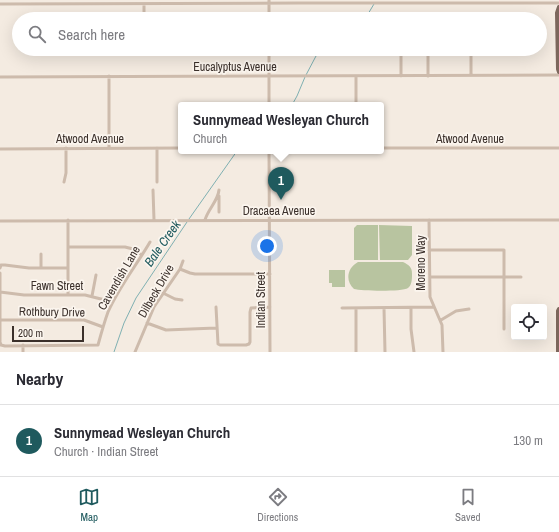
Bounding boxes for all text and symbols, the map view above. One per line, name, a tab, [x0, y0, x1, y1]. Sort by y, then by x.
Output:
search box	[12, 12, 547, 56]
icon: search	[26, 23, 48, 45]
text: Search here	[58, 24, 125, 45]
street label: Eucalyptus Avenue	[193, 59, 277, 75]
popup	[178, 102, 384, 154]
text: Sunnymead Wesleyan Church	[193, 109, 369, 130]
text: Church	[193, 130, 227, 147]
street label: Atwood Avenue	[55, 131, 124, 147]
street label: Atwood Avenue	[435, 131, 504, 147]
pin: 1	[268, 167, 294, 200]
street label: Dracaea Avenue	[243, 203, 315, 219]
water label: Bale Creek	[140, 216, 185, 270]
street label: Moreno Way	[413, 235, 429, 291]
your location	[257, 236, 277, 256]
street label: Cavendish Lane	[94, 243, 144, 313]
street label: Dilbeck Drive	[134, 261, 178, 321]
street label: Indian Street	[253, 272, 269, 328]
street label: Fawn Street	[31, 278, 84, 294]
street label: Rothbury Drive	[19, 303, 85, 321]
map controls	[511, 304, 547, 340]
button: locate	[511, 304, 547, 340]
scale bar	[12, 324, 84, 343]
text: 200 m	[18, 326, 43, 340]
text: Nearby	[16, 367, 63, 390]
text: Sunnymead Wesleyan Church	[54, 422, 230, 443]
text: 1	[26, 432, 32, 449]
text: 130 m	[513, 432, 543, 449]
text: Church · Indian Street	[54, 443, 158, 460]
tab: Map	[78, 486, 100, 524]
tab: Directions	[257, 486, 298, 524]
tab: Saved	[455, 486, 481, 524]

